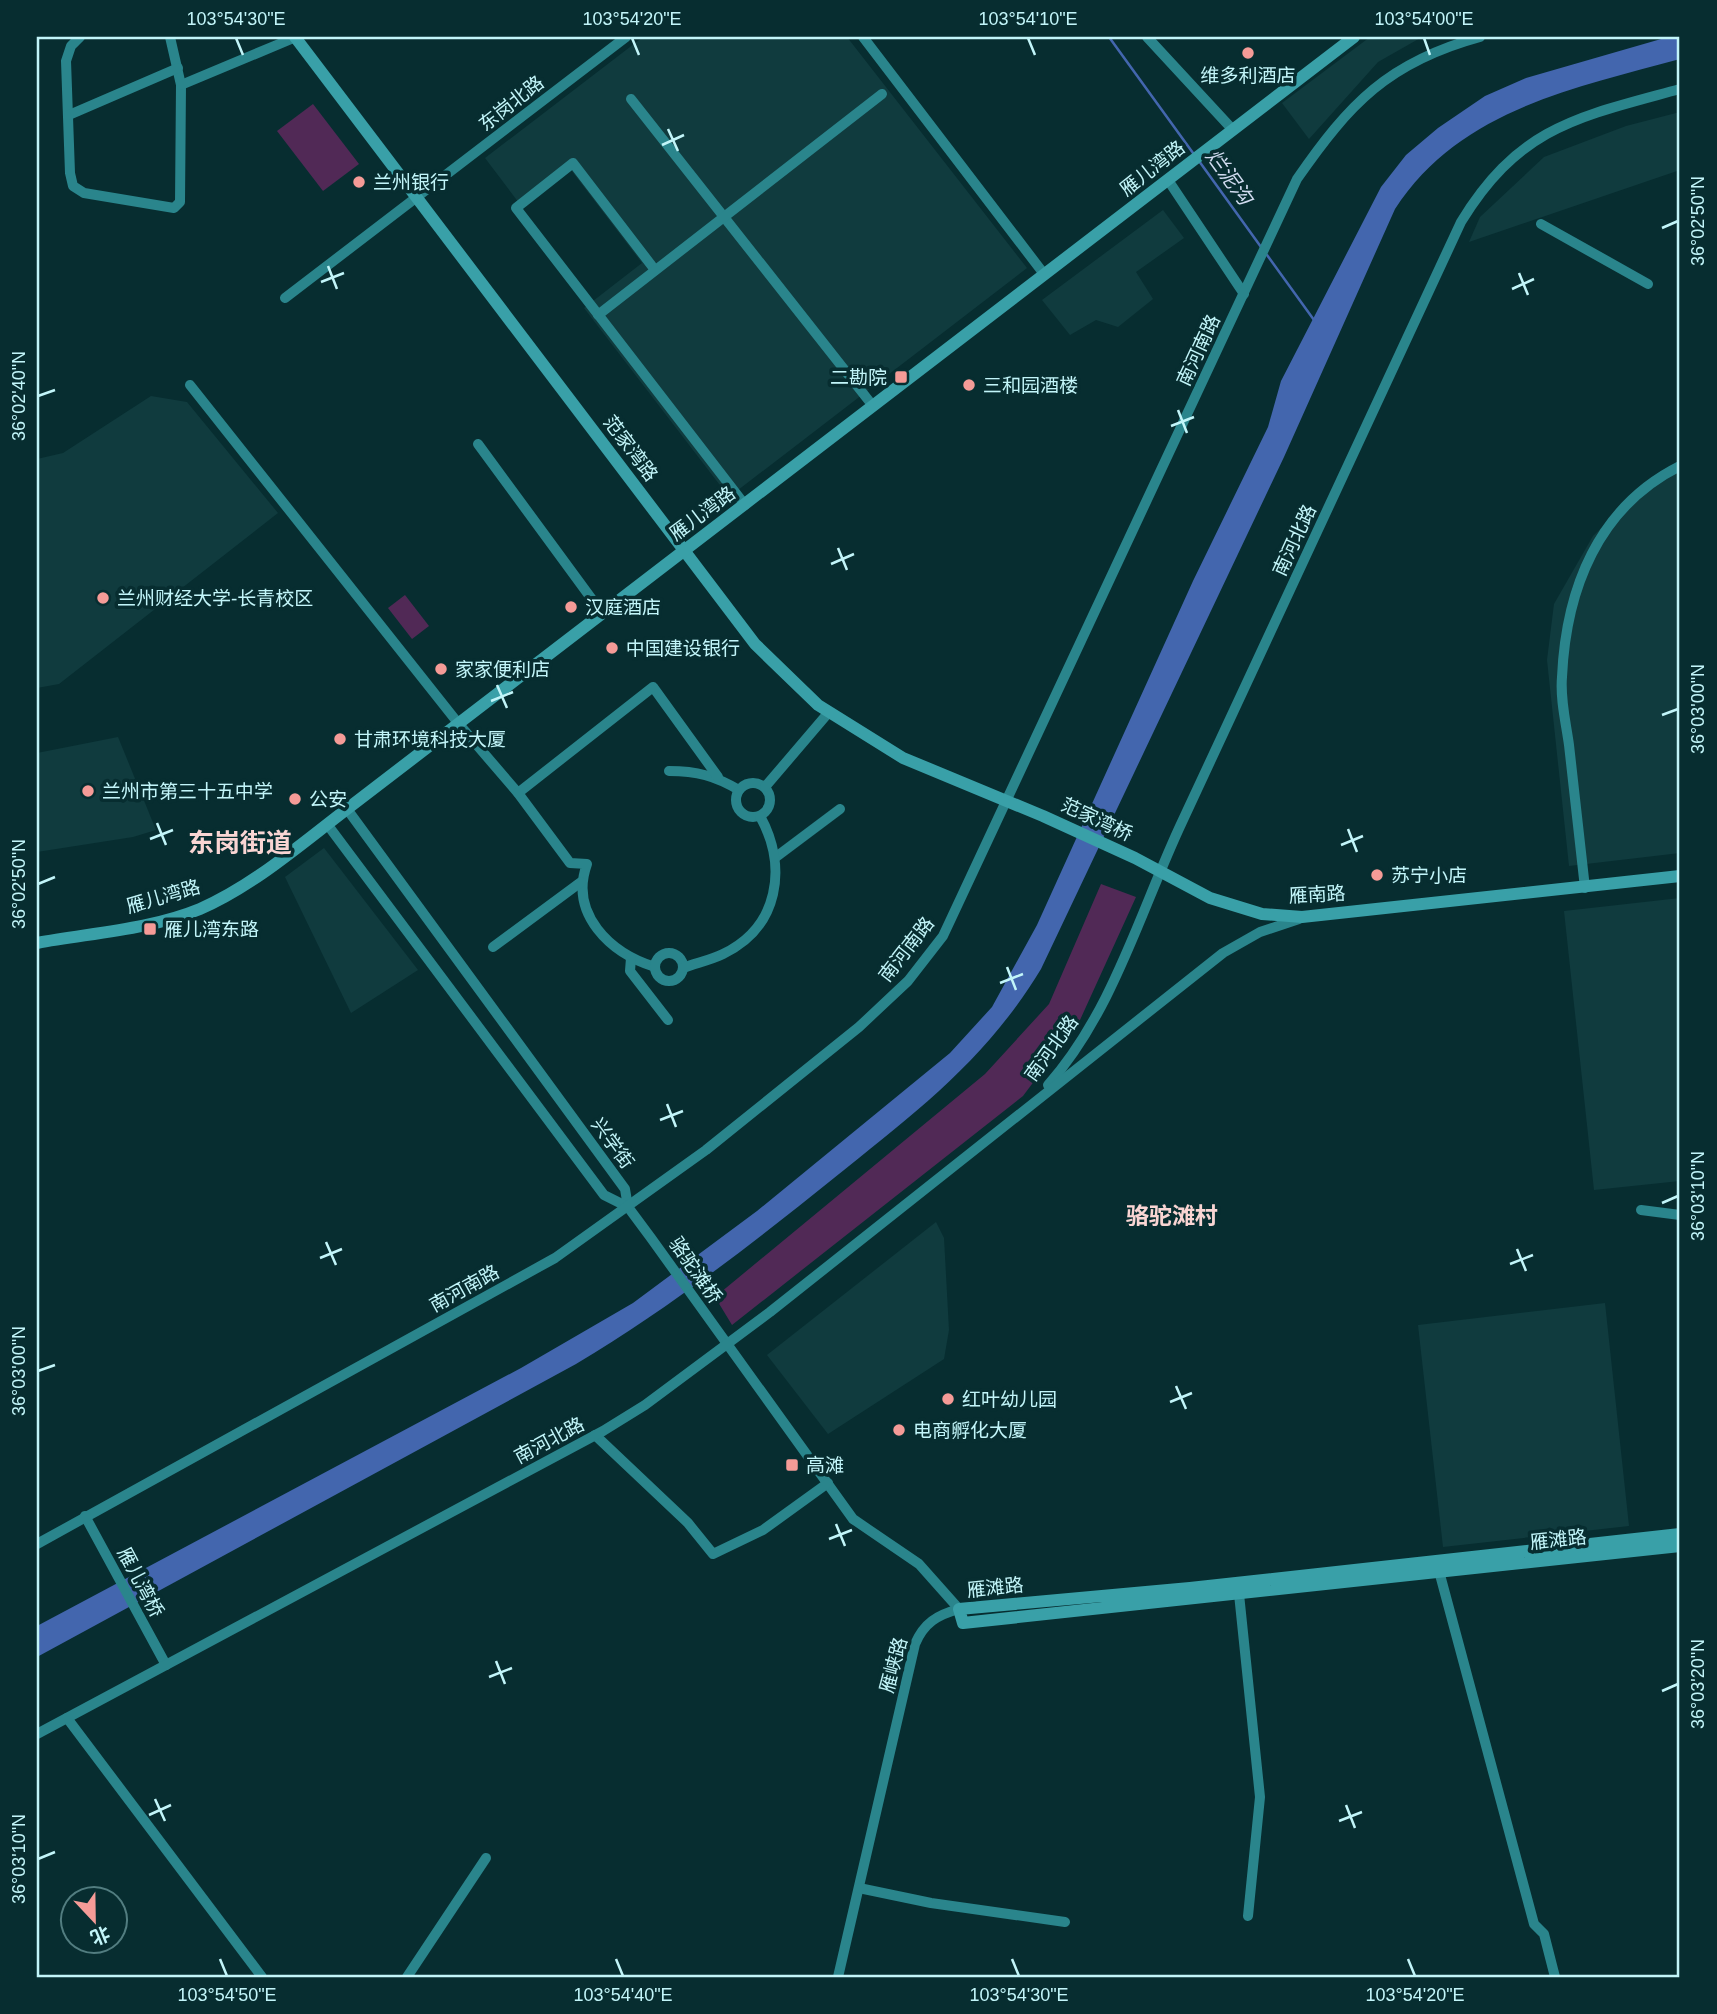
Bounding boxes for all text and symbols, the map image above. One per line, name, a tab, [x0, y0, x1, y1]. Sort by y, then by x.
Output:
text: 103°54'30"E	[186, 9, 286, 29]
text: 103°54'20"E	[582, 9, 682, 29]
text: 103°54'10"E	[978, 9, 1078, 29]
text: 103°54'00"E	[1374, 9, 1474, 29]
marker: 维多利酒店	[1240, 45, 1256, 61]
place label: 维多利酒店	[1200, 65, 1296, 86]
street label: 东岗北路	[475, 72, 548, 135]
street label: 雁儿湾路	[1116, 137, 1189, 200]
water label: 烂泥沟	[1202, 144, 1258, 211]
place label: 兰州银行	[373, 172, 449, 193]
marker: 兰州银行	[351, 174, 367, 190]
text: 36°02'50"N	[1688, 176, 1708, 266]
street label: 南河南路	[1173, 311, 1224, 389]
text: 36°02'40"N	[9, 351, 29, 441]
place label: 二勘院	[830, 367, 887, 388]
marker: 二勘院	[893, 369, 909, 385]
place label: 三和园酒楼	[983, 375, 1078, 396]
marker: 三和园酒楼	[961, 377, 977, 393]
street label: 范家湾路	[599, 412, 662, 485]
street label: 雁儿湾路	[666, 482, 739, 545]
street label: 南河北路	[1269, 501, 1320, 579]
place label: 兰州财经大学-长青校区	[117, 588, 313, 609]
marker: 兰州财经大学-长青校区	[95, 590, 111, 606]
place label: 汉庭酒店	[585, 597, 661, 618]
marker: 汉庭酒店	[563, 599, 579, 615]
place label: 中国建设银行	[626, 638, 740, 659]
marker: 中国建设银行	[604, 640, 620, 656]
place label: 家家便利店	[455, 659, 550, 680]
marker: 家家便利店	[433, 661, 449, 677]
text: 36°03'00"N	[1688, 664, 1708, 754]
place label: 甘肃环境科技大厦	[354, 729, 506, 750]
marker: 甘肃环境科技大厦	[332, 731, 348, 747]
place label: 兰州市第三十五中学	[102, 781, 273, 802]
marker: 兰州市第三十五中学	[80, 783, 96, 799]
place label: 公安	[309, 789, 347, 810]
marker: 公安	[287, 791, 303, 807]
street label: 范家湾桥	[1058, 794, 1136, 845]
district label: 东岗街道	[188, 828, 292, 858]
text: 36°02'50"N	[9, 839, 29, 929]
place label: 苏宁小店	[1391, 865, 1467, 886]
marker: 苏宁小店	[1369, 867, 1385, 883]
street label: 雁儿湾路	[124, 876, 203, 917]
street label: 雁南路	[1288, 883, 1346, 906]
street label: 南河南路	[875, 913, 938, 986]
place label: 雁儿湾东路	[164, 919, 259, 940]
marker: 雁儿湾东路	[142, 921, 158, 937]
street label: 南河北路	[1021, 1011, 1082, 1085]
street label: 兴学街	[587, 1114, 638, 1173]
text: 36°03'10"N	[1688, 1151, 1708, 1241]
district label: 骆驼滩村	[1126, 1203, 1218, 1229]
street label: 骆驼滩桥	[665, 1233, 726, 1307]
street label: 南河南路	[426, 1261, 503, 1316]
text: 36°03'00"N	[9, 1326, 29, 1416]
place label: 红叶幼儿园	[962, 1389, 1057, 1410]
marker: 红叶幼儿园	[940, 1391, 956, 1407]
street label: 南河北路	[511, 1413, 588, 1468]
place label: 电商孵化大厦	[913, 1420, 1027, 1441]
marker: 电商孵化大厦	[891, 1422, 907, 1438]
place label: 高滩	[806, 1455, 844, 1476]
marker: 高滩	[784, 1457, 800, 1473]
street label: 雁滩路	[1529, 1526, 1588, 1553]
street label: 雁儿湾桥	[113, 1544, 168, 1621]
street label: 雁滩路	[966, 1574, 1025, 1601]
street label: 雁峡路	[876, 1635, 911, 1695]
text: 36°03'20"N	[1688, 1639, 1708, 1729]
text: 36°03'10"N	[9, 1814, 29, 1904]
north arrow	[60, 1884, 130, 1954]
text: 北	[87, 1922, 113, 1949]
text: 103°54'50"E	[177, 1985, 277, 2005]
text: 103°54'40"E	[573, 1985, 673, 2005]
text: 103°54'30"E	[969, 1985, 1069, 2005]
text: 103°54'20"E	[1365, 1985, 1465, 2005]

